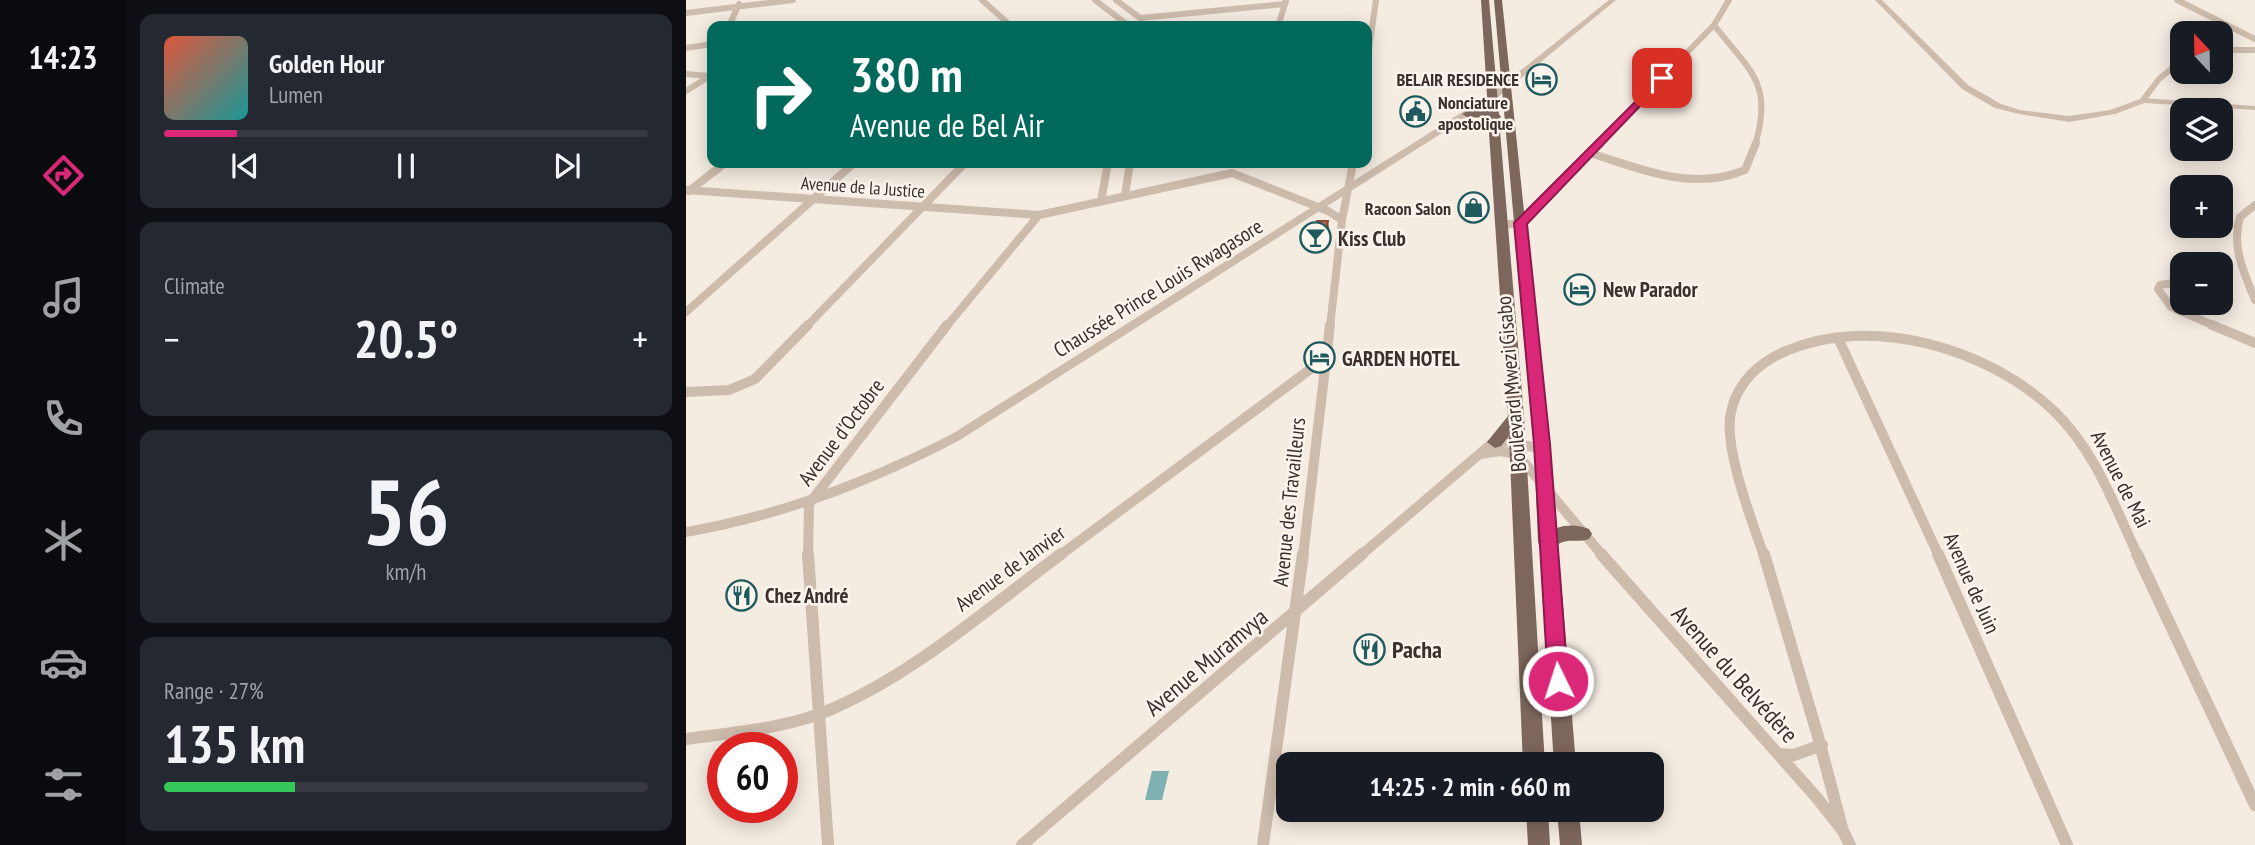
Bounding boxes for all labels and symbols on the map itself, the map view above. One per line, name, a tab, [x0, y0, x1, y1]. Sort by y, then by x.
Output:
north arrow	[2170, 21, 2233, 84]
pin	[1632, 48, 1692, 108]
hotel icon: BELAIR RESIDENCE	[1525, 62, 1559, 96]
place label: BELAIR RESIDENCE	[1397, 68, 1519, 91]
place label: Nonciature apostolique	[1438, 91, 1513, 135]
public building icon: Nonciature apostolique	[1398, 95, 1432, 129]
street label: Avenue de la Justice	[800, 171, 926, 203]
shop icon: Racoon Salon	[1457, 191, 1491, 225]
place label: Racoon Salon	[1365, 197, 1451, 220]
street label: Chaussée Prince Louis Rwagasore	[1048, 213, 1268, 363]
bar icon: Kiss Club	[1298, 221, 1332, 255]
place label: Kiss Club	[1338, 225, 1406, 252]
hotel icon: New Parador	[1563, 272, 1597, 306]
place label: New Parador	[1603, 276, 1698, 303]
street label: Boulevard Mwezi Gisabo	[1490, 295, 1532, 473]
hotel icon: GARDEN HOTEL	[1302, 341, 1336, 375]
place label: GARDEN HOTEL	[1342, 345, 1460, 372]
street label: Avenue d'Octobre	[792, 373, 890, 491]
street label: Avenue des Travailleurs	[1267, 416, 1311, 588]
street label: Avenue de Mai	[2085, 426, 2157, 532]
street label: Avenue de Janvier	[950, 519, 1071, 617]
street label: Avenue de Juin	[1938, 528, 2006, 638]
restaurant icon: Chez André	[725, 578, 759, 612]
place label: Chez André	[765, 582, 849, 609]
street label: Avenue du Belvédère	[1665, 599, 1805, 749]
street label: Avenue Muramvya	[1138, 601, 1274, 723]
restaurant icon: Pacha	[1352, 632, 1386, 666]
place label: Pacha	[1392, 634, 1442, 665]
position arrow	[1521, 644, 1595, 718]
speed limit sign: 60	[707, 732, 798, 823]

